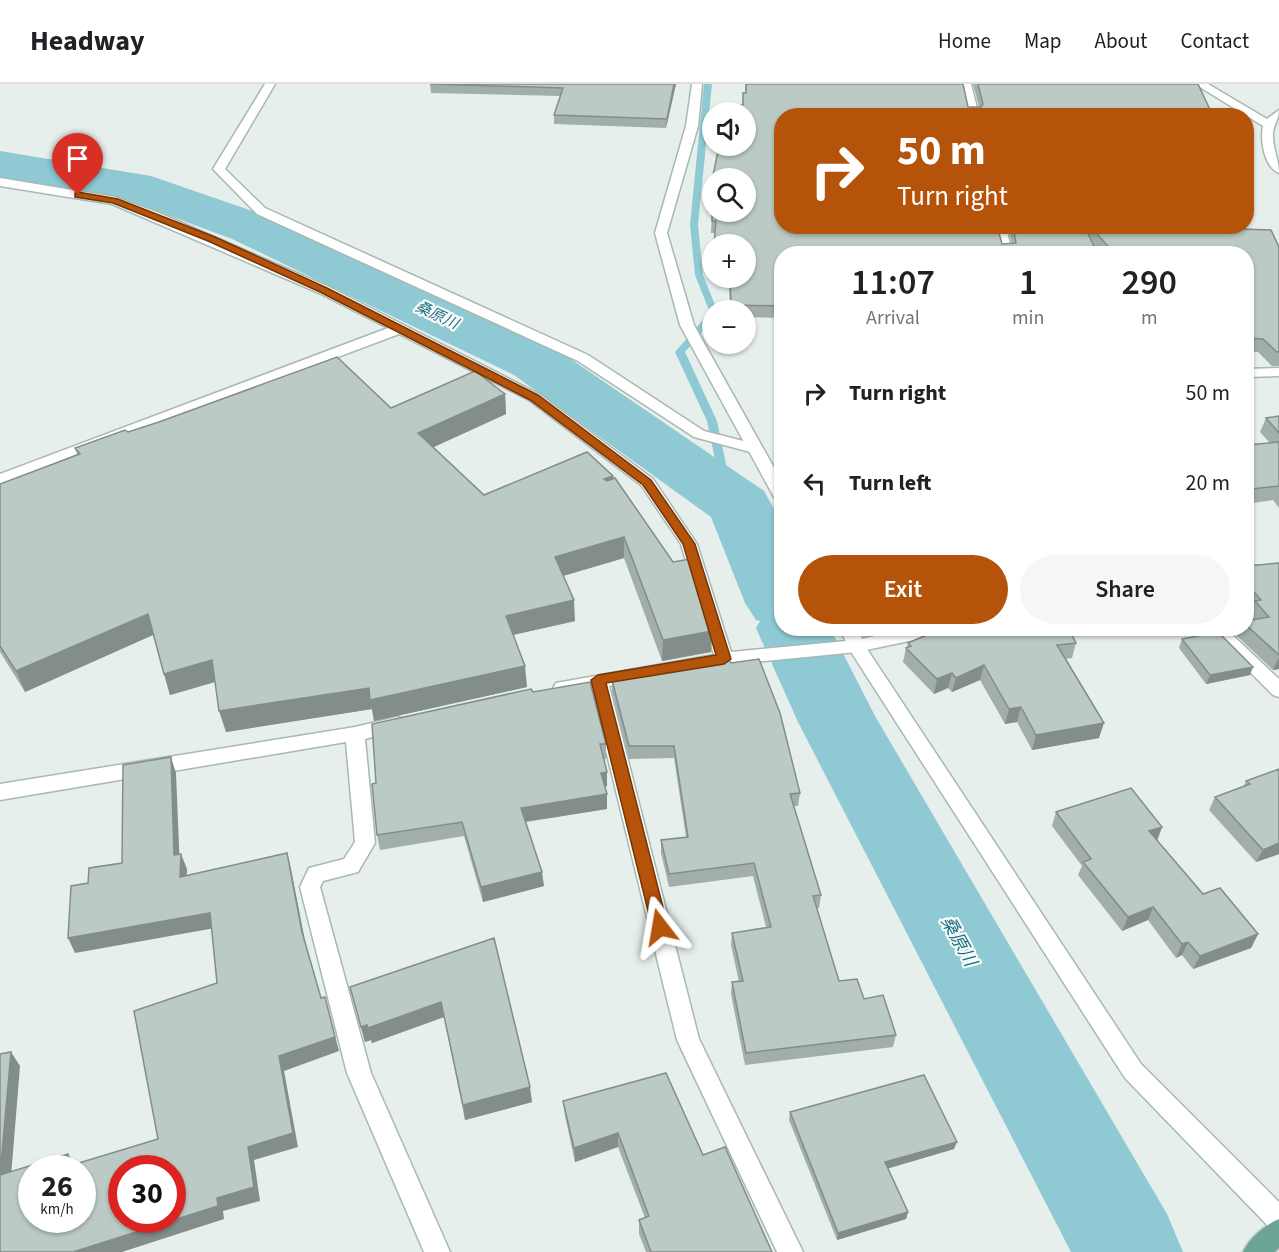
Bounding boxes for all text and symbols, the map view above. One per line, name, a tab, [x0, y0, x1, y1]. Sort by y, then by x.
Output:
text: Headway	[30, 21, 145, 61]
text: Home	[938, 26, 991, 56]
text: Map	[1024, 26, 1062, 56]
text: About	[1095, 26, 1147, 56]
text: Contact	[1180, 26, 1249, 56]
map controls	[702, 102, 756, 354]
button: sound	[702, 102, 756, 156]
text: 50 m	[897, 121, 986, 181]
icon: right	[798, 132, 876, 210]
pin	[52, 133, 103, 195]
icon: arrive	[61, 142, 94, 175]
button: search	[702, 168, 756, 222]
text: Turn right	[897, 177, 1008, 216]
button: +	[702, 234, 756, 288]
text: 11:07	[851, 257, 935, 308]
text: 1	[1019, 257, 1037, 308]
text: 290	[1121, 257, 1177, 308]
water label: 桑原川	[412, 296, 463, 335]
button: −	[702, 300, 756, 354]
text: Arrival	[866, 304, 920, 332]
text: min	[1012, 304, 1044, 332]
text: m	[1141, 304, 1157, 332]
icon: right	[798, 377, 831, 410]
text: Turn right	[849, 377, 946, 409]
text: 50 m	[1185, 377, 1230, 409]
icon: left	[798, 467, 831, 500]
text: Turn left	[849, 467, 931, 499]
text: 20 m	[1185, 467, 1230, 499]
button: Exit	[798, 555, 1008, 624]
button: Share	[1020, 555, 1230, 624]
position arrow	[628, 895, 692, 959]
water label: 桑原川	[935, 912, 984, 973]
speed limit sign: 30	[108, 1155, 186, 1233]
text: 26	[41, 1165, 73, 1208]
text: km/h	[40, 1199, 74, 1220]

